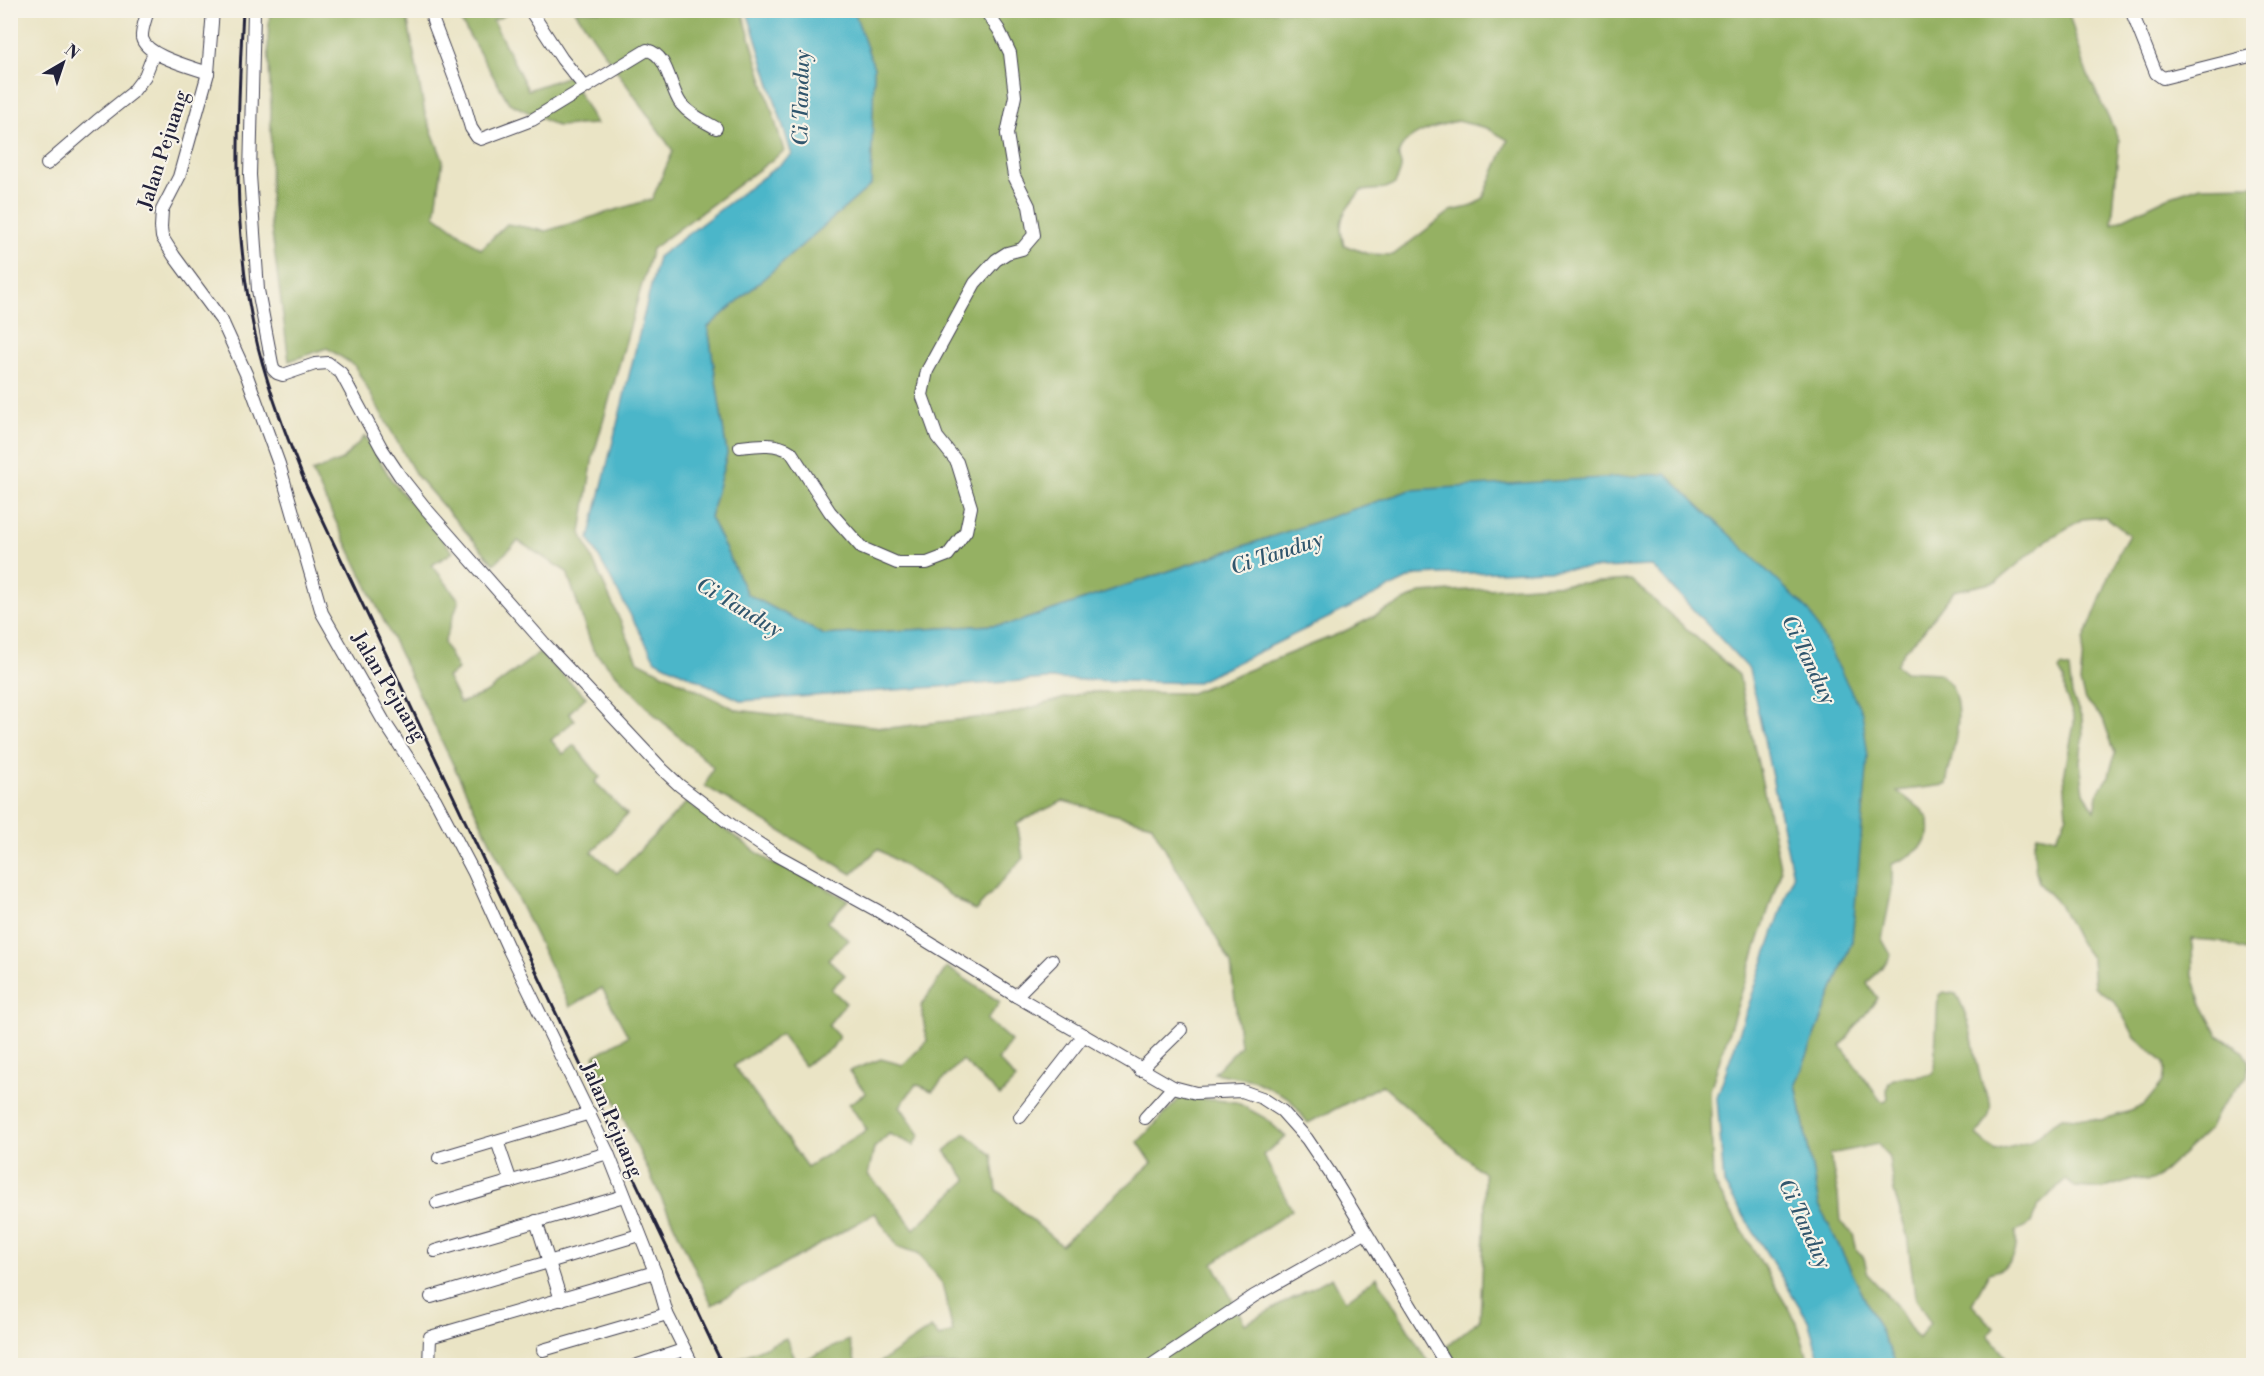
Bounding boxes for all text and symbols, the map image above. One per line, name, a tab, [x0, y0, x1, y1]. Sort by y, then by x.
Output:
north arrow	[33, 33, 93, 93]
text: N	[61, 40, 83, 64]
water label: Ci Tanduy	[788, 49, 816, 146]
street label: Jalan Pejuang	[133, 87, 195, 214]
water label: Ci Tanduy	[1227, 527, 1327, 581]
water label: Ci Tanduy	[691, 572, 788, 644]
water label: Ci Tanduy	[1775, 611, 1841, 710]
street label: Jalan Pejuang	[345, 627, 431, 747]
street label: Jalan Pejuang	[574, 1058, 648, 1182]
water label: Ci Tanduy	[1772, 1175, 1836, 1274]

